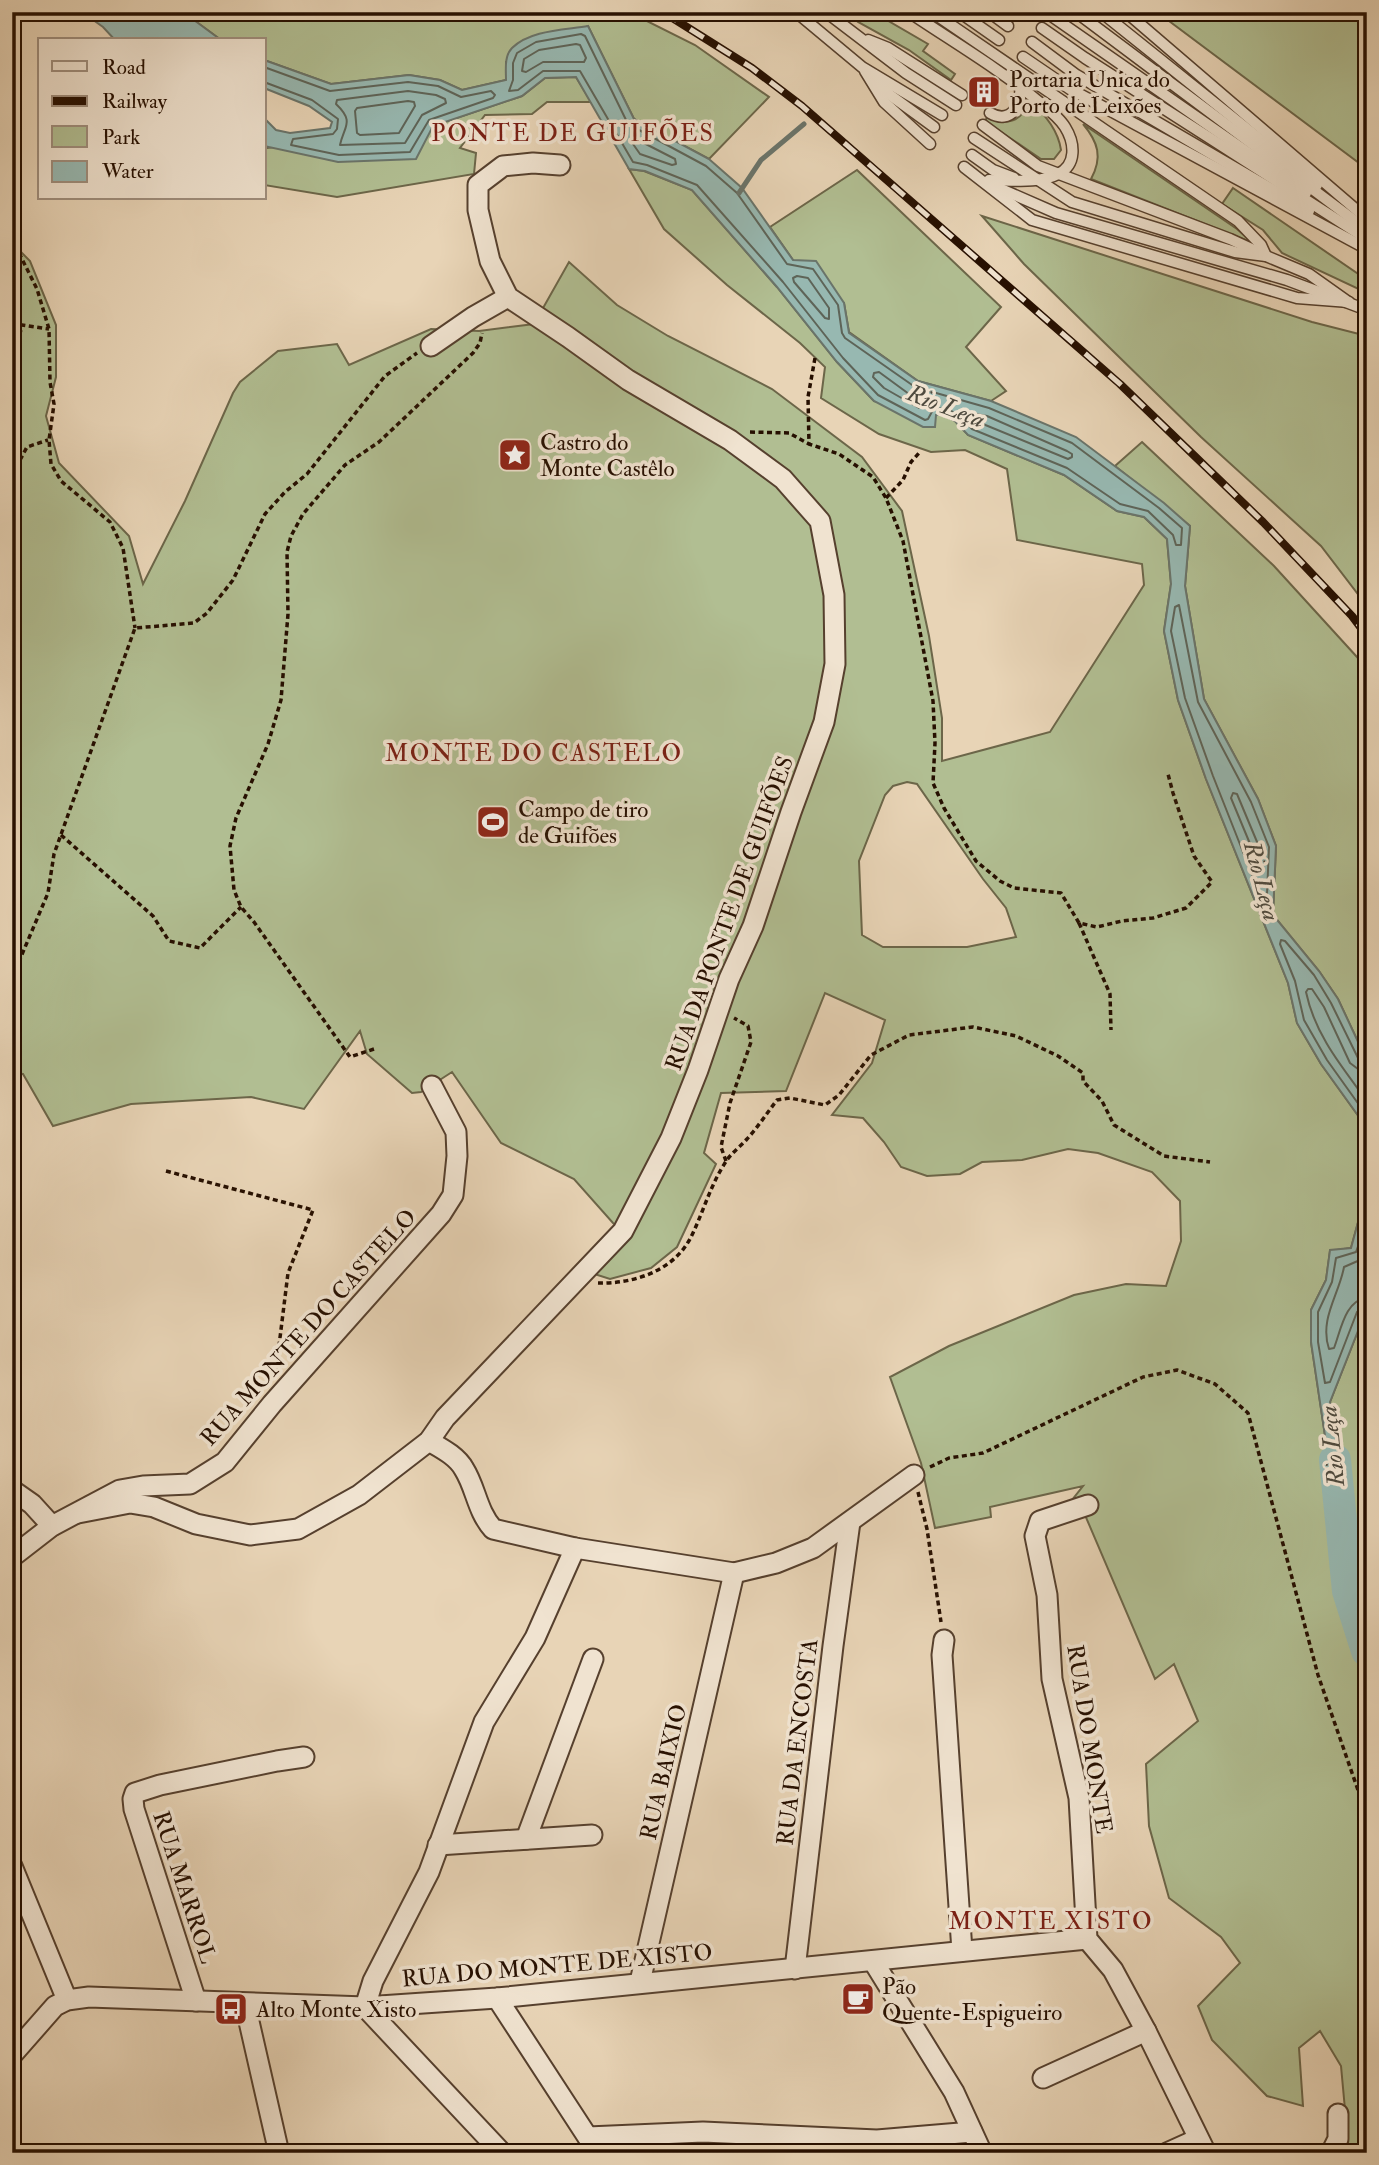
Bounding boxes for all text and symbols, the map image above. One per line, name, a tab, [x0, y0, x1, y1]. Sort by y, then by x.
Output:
legend	[38, 38, 266, 200]
text: Road	[102, 54, 147, 81]
place label: Portaria Unica do Porto de Leixões	[1009, 65, 1170, 120]
building icon: Portaria Unica do Porto de Leixões	[965, 73, 1003, 111]
text: Railway	[102, 88, 168, 115]
district label: PONTE DE GUIFÕES	[431, 117, 715, 149]
text: Park	[102, 124, 140, 151]
text: Water	[101, 158, 154, 185]
water label: Rio Leça	[902, 377, 989, 435]
place label: Castro do Monte Castêlo	[540, 428, 675, 483]
place icon: Castro do Monte Castêlo	[496, 436, 534, 474]
district label: MONTE DO CASTELO	[385, 738, 683, 769]
street label: RUA DA PONTE DE GUIFÕES	[659, 752, 800, 1075]
place label: Campo de tiro de Guifões	[518, 795, 648, 850]
sports icon: Campo de tiro de Guifões	[474, 803, 512, 841]
water label: Rio Leça	[1236, 837, 1287, 924]
street label: RUA MONTE DO CASTELO	[194, 1203, 423, 1452]
water label: Rio Leça	[1313, 1404, 1352, 1489]
street label: RUA DA ENCOSTA	[770, 1637, 825, 1847]
street label: RUA DO MONTE	[1060, 1643, 1119, 1836]
street label: RUA BAIXIO	[634, 1701, 693, 1843]
street label: RUA MARROL	[146, 1807, 223, 1967]
district label: MONTE XISTO	[949, 1906, 1153, 1937]
street label: RUA DO MONTE DE XISTO	[401, 1937, 713, 1994]
place label: Pão Quente-Espigueiro	[882, 1972, 1062, 2028]
cafe icon: Pão Quente-Espigueiro	[839, 1980, 877, 2018]
bus stop icon: Alto Monte Xisto	[212, 1990, 250, 2028]
place label: Alto Monte Xisto	[255, 1995, 416, 2024]

